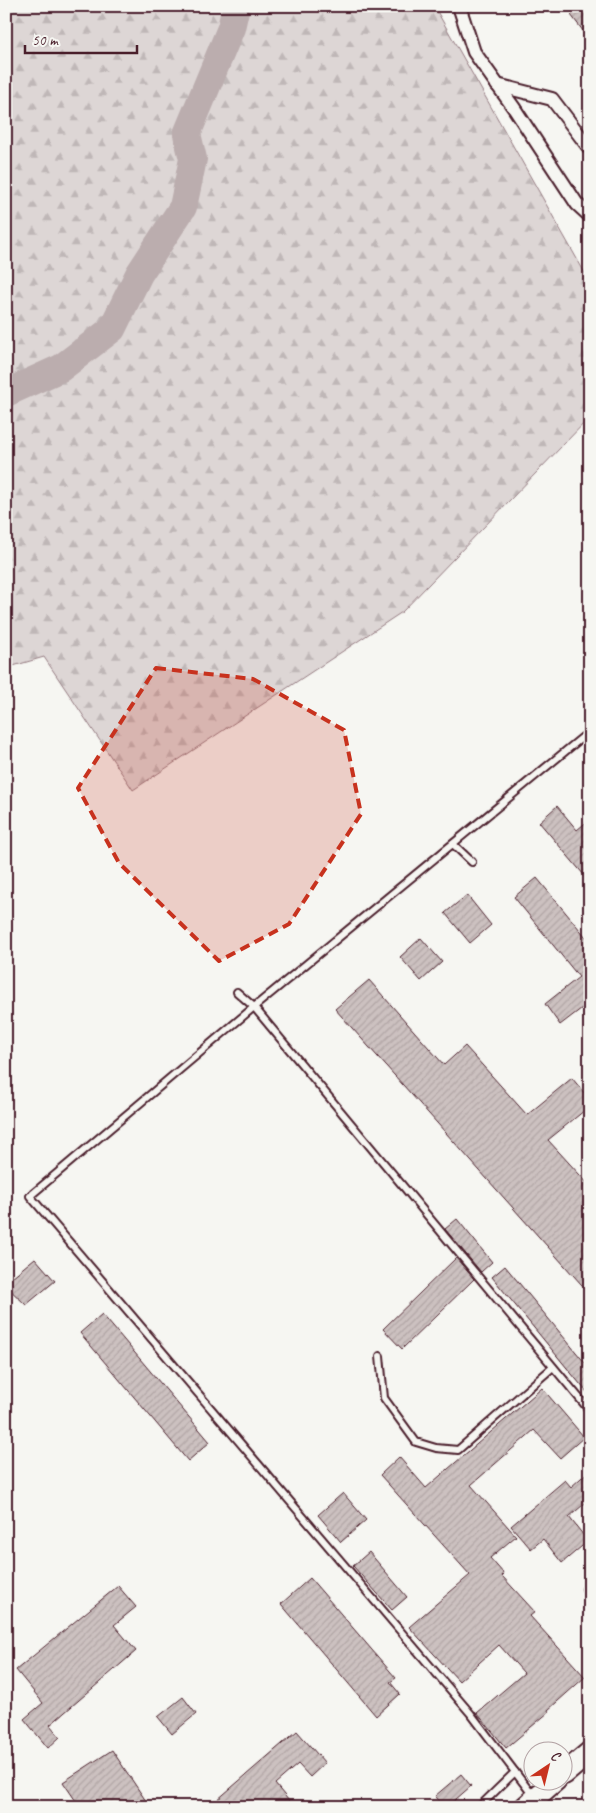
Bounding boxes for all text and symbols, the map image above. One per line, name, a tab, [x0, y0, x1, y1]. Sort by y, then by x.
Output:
scale bar	[25, 22, 138, 54]
text: 50 m	[32, 31, 59, 50]
north arrow	[524, 1740, 574, 1790]
text: С	[547, 1747, 565, 1766]

